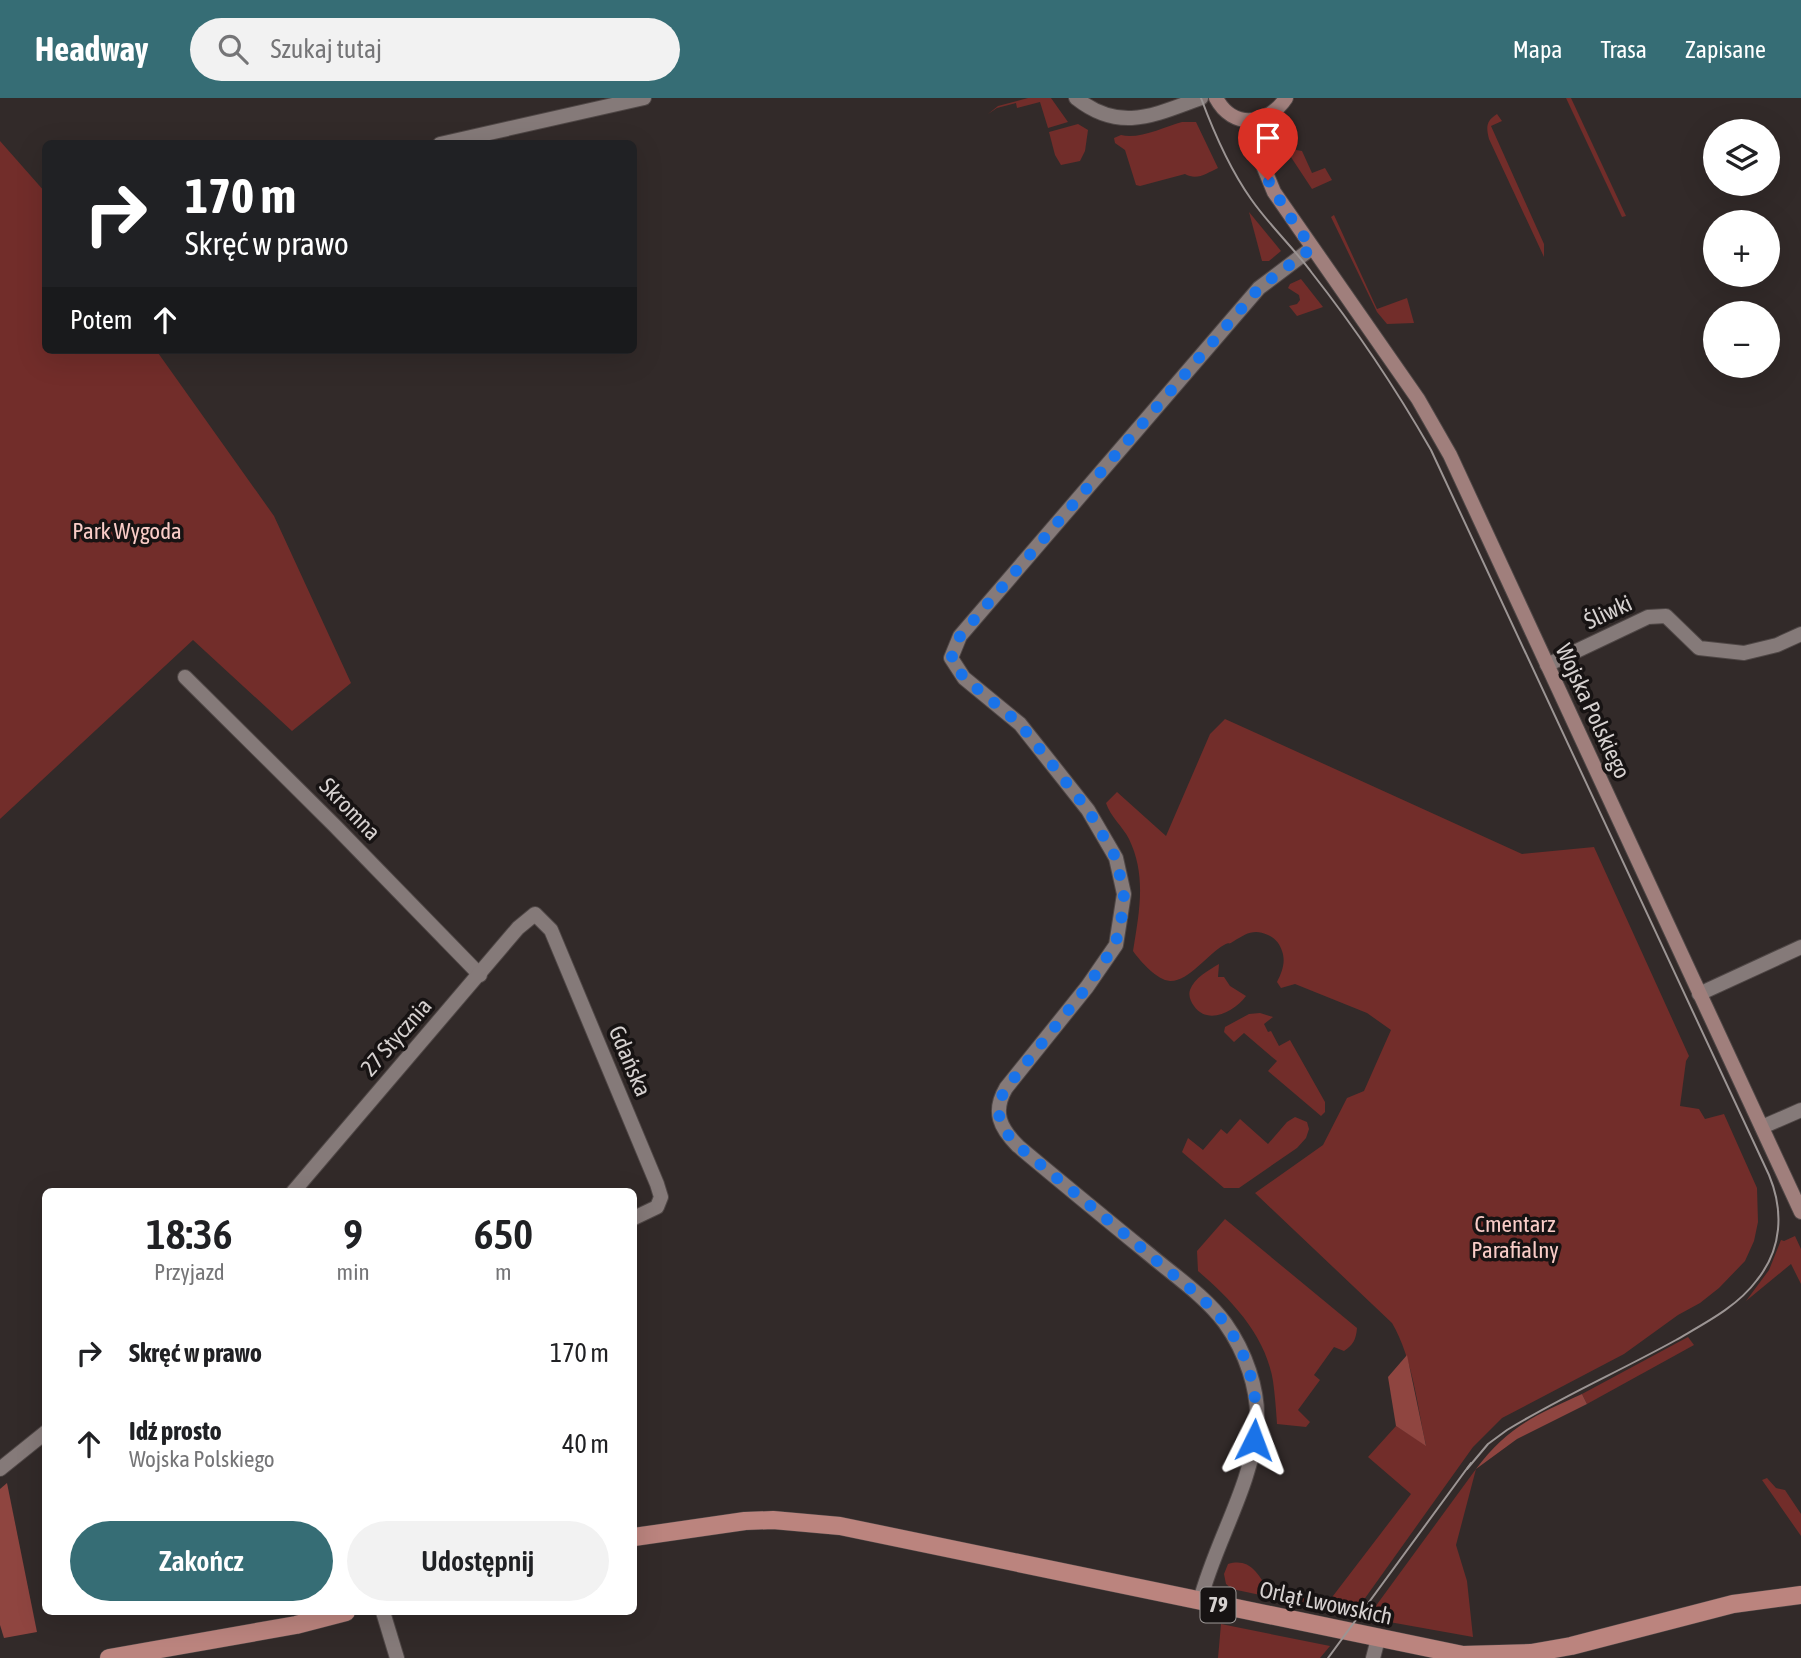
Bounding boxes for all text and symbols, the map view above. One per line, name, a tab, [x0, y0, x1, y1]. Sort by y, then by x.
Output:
search box	[190, 18, 680, 81]
text: Headway	[35, 30, 148, 68]
icon: search	[214, 30, 252, 68]
text: Szukaj tutaj	[270, 34, 382, 64]
text: Mapa	[1513, 36, 1562, 63]
text: Trasa	[1600, 36, 1647, 63]
text: Zapisane	[1685, 36, 1766, 63]
pin	[1238, 108, 1298, 180]
icon: arrive	[1249, 119, 1287, 157]
map controls	[1703, 119, 1780, 378]
button: layers	[1703, 119, 1780, 196]
text: 170 m	[185, 167, 296, 223]
icon: right	[70, 168, 161, 259]
button: +	[1703, 210, 1780, 287]
text: Skręć w prawo	[185, 225, 349, 262]
icon: ahead	[146, 301, 184, 339]
button: −	[1703, 301, 1780, 378]
text: Potem	[70, 305, 132, 335]
park label: Park Wygoda	[72, 518, 182, 544]
street label: Śliwki	[1580, 590, 1636, 634]
street label: Wojska Polskiego	[1550, 640, 1636, 782]
street label: Skromna	[314, 773, 386, 845]
street label: 27 Stycznia	[355, 993, 437, 1081]
street label: Gdańska	[604, 1022, 656, 1100]
text: 18:36	[146, 1210, 233, 1258]
text: 9	[343, 1210, 363, 1258]
text: 650	[474, 1210, 533, 1258]
park label: Cmentarz Parafialny	[1471, 1211, 1559, 1263]
text: Przyjazd	[154, 1259, 225, 1285]
text: min	[337, 1259, 370, 1285]
text: m	[495, 1259, 512, 1285]
icon: right	[70, 1334, 108, 1372]
text: Skręć w prawo	[129, 1338, 262, 1368]
text: 170 m	[550, 1338, 609, 1368]
position arrow	[1217, 1403, 1291, 1477]
text: Idź prosto	[129, 1416, 222, 1446]
icon: ahead	[70, 1425, 108, 1463]
text: 40 m	[562, 1429, 609, 1459]
text: Wojska Polskiego	[129, 1446, 275, 1472]
button: Zakończ	[70, 1521, 333, 1601]
button: Udostępnij	[347, 1521, 609, 1601]
street label: Orląt Lwowskich	[1257, 1576, 1395, 1630]
road number: 79	[1200, 1588, 1236, 1622]

